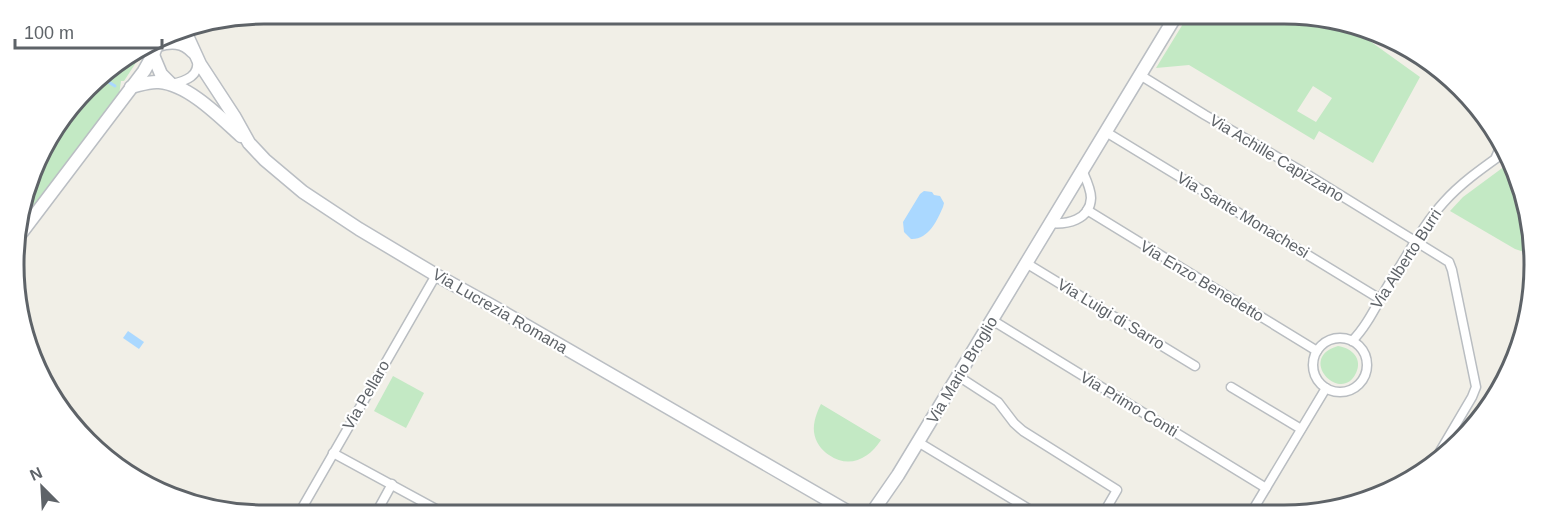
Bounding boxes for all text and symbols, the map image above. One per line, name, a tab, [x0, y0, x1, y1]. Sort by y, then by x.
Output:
scale bar	[15, 12, 162, 50]
text: 100 m	[24, 23, 74, 43]
street label: Via Achille Capizzano	[1207, 111, 1347, 205]
street label: Via Sante Monachesi	[1174, 169, 1312, 261]
street label: Via Alberto Burri	[1367, 206, 1445, 312]
street label: Via Enzo Benedetto	[1137, 237, 1267, 325]
street label: Via Lucrezia Romana	[430, 265, 570, 357]
street label: Via Luigi di Sarro	[1055, 275, 1168, 353]
street label: Via Mario Broglio	[923, 313, 1001, 426]
street label: Via Pellaro	[339, 357, 393, 433]
street label: Via Primo Conti	[1077, 368, 1181, 440]
north arrow	[12, 457, 72, 517]
text: N	[27, 464, 45, 484]

